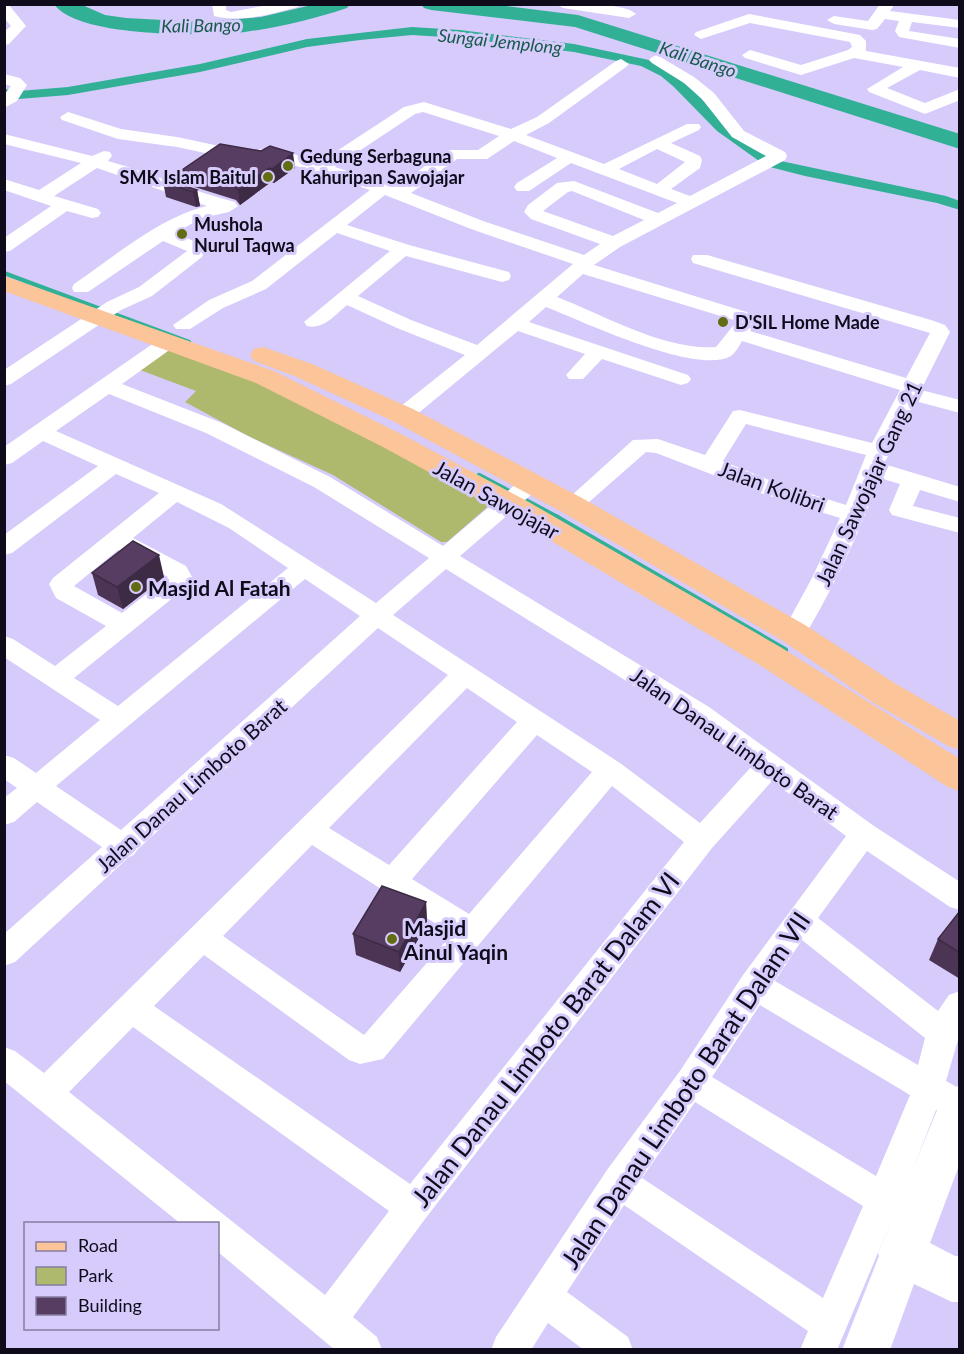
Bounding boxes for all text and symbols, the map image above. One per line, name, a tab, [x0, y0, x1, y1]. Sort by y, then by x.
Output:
water label: Kali Bango	[161, 13, 241, 37]
water label: Sungai Jemplong	[437, 24, 563, 58]
water label: Kali Bango	[657, 36, 739, 82]
place label: Gedung Serbaguna Kahuripan Sawojajar	[300, 145, 465, 188]
marker: Gedung Serbaguna Kahuripan Sawojajar	[281, 159, 295, 173]
place label: SMK Islam Baitul	[120, 166, 256, 188]
marker: SMK Islam Baitul	[261, 170, 275, 184]
place label: Mushola Nurul Taqwa	[194, 213, 295, 256]
marker: Mushola Nurul Taqwa	[175, 227, 189, 241]
place label: D'SIL Home Made	[735, 311, 880, 333]
marker: D'SIL Home Made	[716, 315, 730, 329]
street label: Jalan Sawojajar Gang 21	[810, 377, 926, 589]
street label: Jalan Sawojajar	[430, 454, 565, 544]
street label: Jalan Kolibri	[716, 455, 828, 517]
place label: Masjid Al Fatah	[148, 575, 291, 600]
marker: Masjid Al Fatah	[129, 580, 143, 594]
street label: Jalan Danau Limboto Barat	[627, 662, 844, 824]
street label: Jalan Danau Limboto Barat	[91, 693, 292, 877]
street label: Jalan Danau Limboto Barat Dalam VI	[404, 865, 686, 1213]
street label: Jalan Danau Limboto Barat Dalam VII	[553, 906, 817, 1274]
place label: Masjid Ainul Yaqin	[403, 915, 508, 964]
marker: Masjid Ainul Yaqin	[385, 932, 399, 946]
legend	[24, 1222, 219, 1330]
text: Road	[78, 1234, 118, 1256]
text: Park	[78, 1264, 114, 1286]
text: Building	[78, 1294, 142, 1316]

